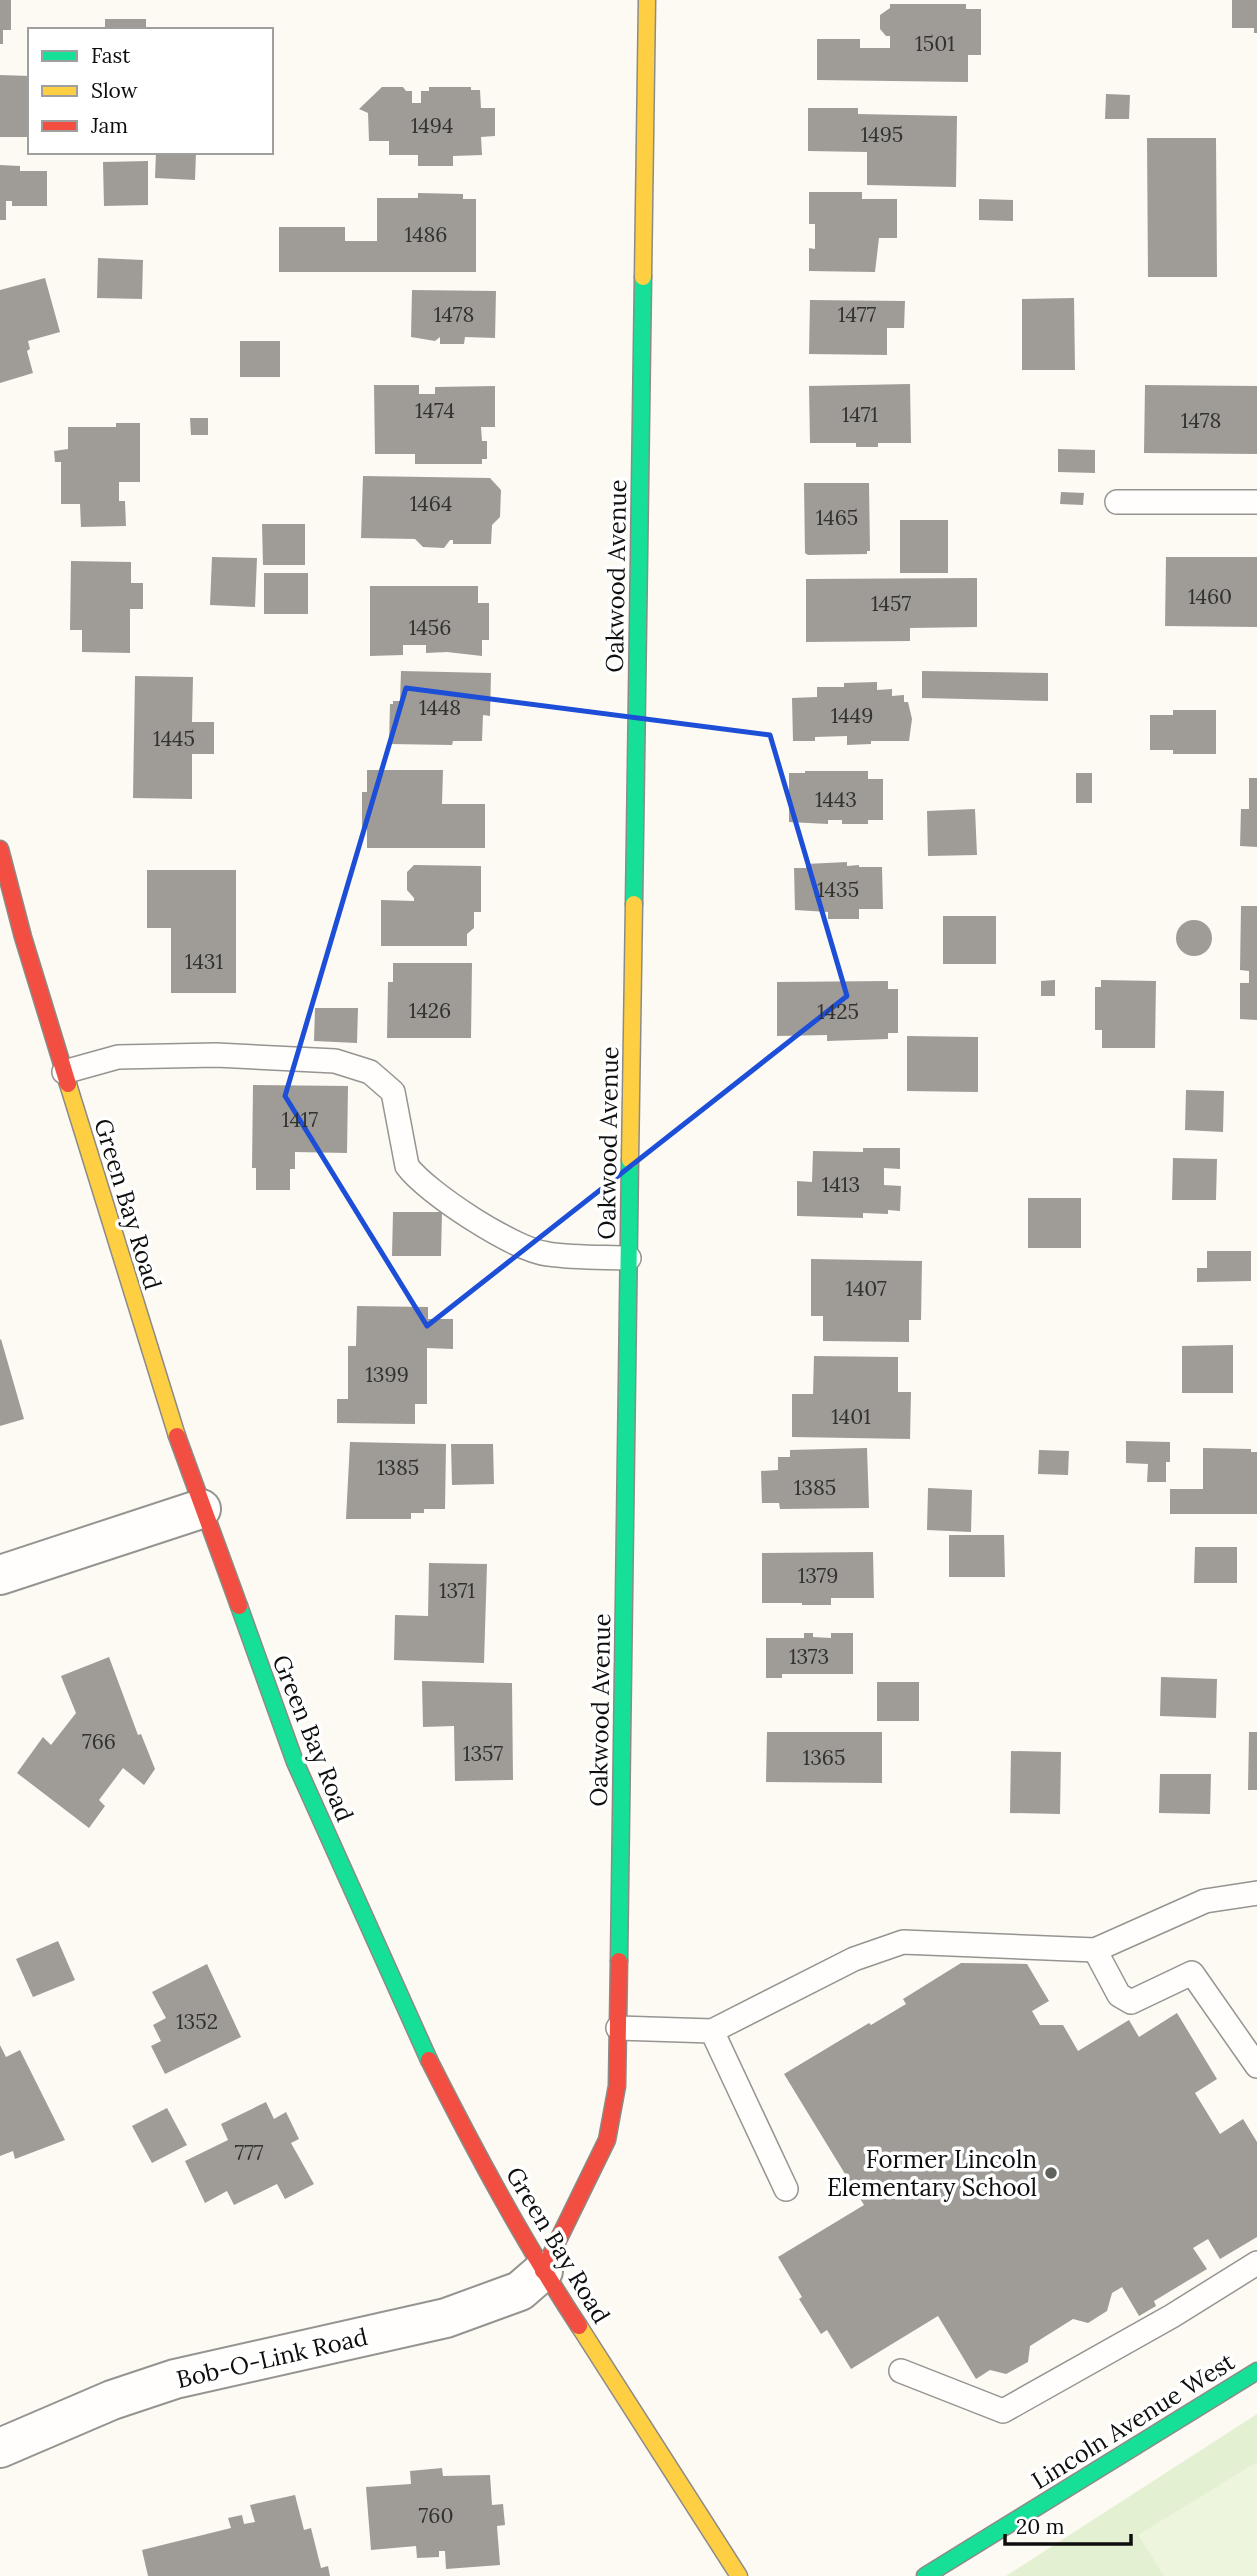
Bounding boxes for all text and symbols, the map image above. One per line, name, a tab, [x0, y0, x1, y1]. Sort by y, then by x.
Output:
legend	[28, 28, 273, 154]
house number: 1501	[915, 30, 955, 57]
text: Fast	[91, 42, 131, 69]
text: Slow	[91, 77, 138, 104]
text: Jam	[90, 112, 128, 139]
house number: 1494	[411, 112, 453, 139]
house number: 1495	[861, 121, 903, 148]
house number: 1486	[405, 221, 447, 248]
house number: 1478	[434, 301, 474, 328]
house number: 1477	[838, 301, 877, 328]
house number: 1474	[415, 397, 455, 424]
house number: 1471	[842, 401, 878, 428]
house number: 1478	[1181, 407, 1221, 434]
street label: Oakwood Avenue	[599, 479, 633, 673]
house number: 1464	[410, 490, 452, 517]
house number: 1465	[816, 504, 858, 531]
house number: 1460	[1188, 583, 1232, 610]
house number: 1457	[871, 590, 911, 617]
house number: 1456	[409, 614, 451, 641]
house number: 1448	[419, 694, 461, 721]
house number: 1449	[831, 702, 873, 729]
house number: 1445	[153, 725, 195, 752]
house number: 1443	[815, 786, 857, 813]
house number: 1435	[817, 876, 859, 903]
house number: 1431	[185, 948, 223, 975]
house number: 1426	[409, 997, 451, 1024]
house number: 1425	[817, 998, 859, 1025]
street label: Oakwood Avenue	[591, 1046, 625, 1240]
house number: 1417	[282, 1106, 318, 1133]
street label: Green Bay Road	[87, 1115, 169, 1293]
house number: 1413	[822, 1171, 860, 1198]
house number: 1407	[845, 1275, 887, 1302]
house number: 1399	[365, 1361, 409, 1388]
house number: 1401	[831, 1403, 871, 1430]
house number: 1385	[377, 1454, 419, 1481]
house number: 1385	[794, 1474, 836, 1501]
house number: 1379	[798, 1562, 838, 1589]
house number: 1371	[439, 1577, 475, 1604]
street label: Oakwood Avenue	[583, 1613, 617, 1807]
house number: 1373	[789, 1643, 829, 1670]
street label: Green Bay Road	[265, 1650, 361, 1826]
house number: 766	[82, 1728, 116, 1755]
house number: 1357	[463, 1740, 504, 1767]
house number: 1365	[803, 1744, 845, 1771]
house number: 1352	[176, 2008, 218, 2035]
house number: 777	[234, 2139, 264, 2166]
place label: Former Lincoln Elementary School	[827, 2144, 1037, 2203]
street label: Green Bay Road	[499, 2161, 617, 2329]
marker: Former Lincoln Elementary School	[1043, 2165, 1059, 2181]
street label: Bob-O-Link Road	[173, 2321, 371, 2395]
street label: Lincoln Avenue West	[1026, 2346, 1241, 2496]
house number: 760	[419, 2502, 453, 2529]
scale bar	[1005, 2502, 1131, 2546]
text: 20 m	[1016, 2513, 1065, 2540]

